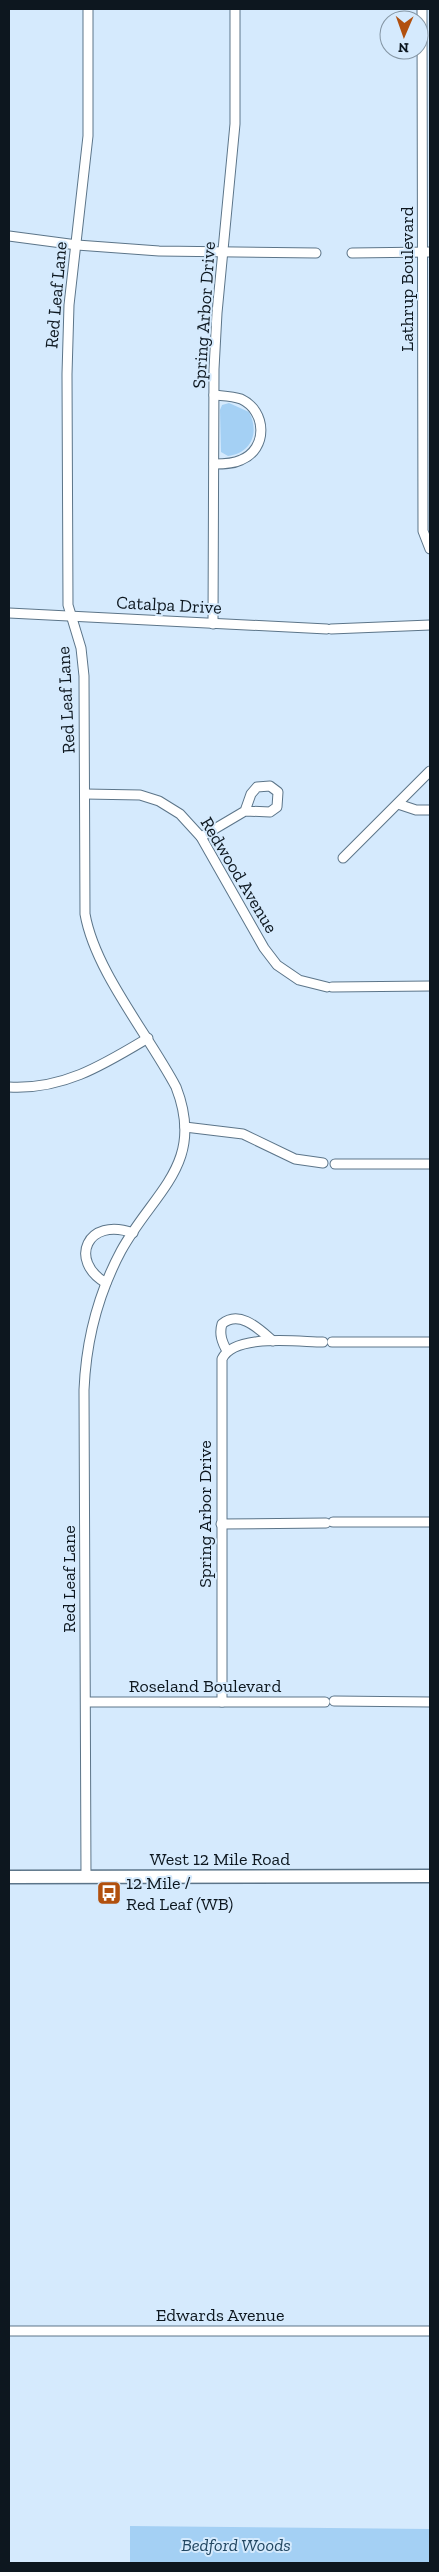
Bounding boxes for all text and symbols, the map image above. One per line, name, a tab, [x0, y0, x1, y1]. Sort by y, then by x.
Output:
north arrow	[379, 10, 429, 60]
text: N	[398, 39, 409, 56]
street label: Lathrup Boulevard	[396, 206, 418, 352]
street label: Red Leaf Lane	[40, 241, 72, 349]
street label: Spring Arbor Drive	[188, 241, 220, 389]
street label: Catalpa Drive	[116, 591, 222, 619]
street label: Red Leaf Lane	[52, 646, 80, 754]
street label: Redwood Avenue	[196, 813, 282, 937]
street label: Spring Arbor Drive	[194, 1440, 216, 1588]
street label: Red Leaf Lane	[58, 1525, 80, 1633]
street label: Roseland Boulevard	[129, 1675, 281, 1697]
street label: West 12 Mile Road	[150, 1848, 290, 1870]
place label: 12 Mile / Red Leaf (WB)	[126, 1872, 233, 1915]
bus stop icon: 12 Mile / Red Leaf (WB)	[96, 1880, 122, 1906]
street label: Edwards Avenue	[156, 2304, 284, 2326]
park label: Bedford Woods	[181, 2534, 291, 2556]

